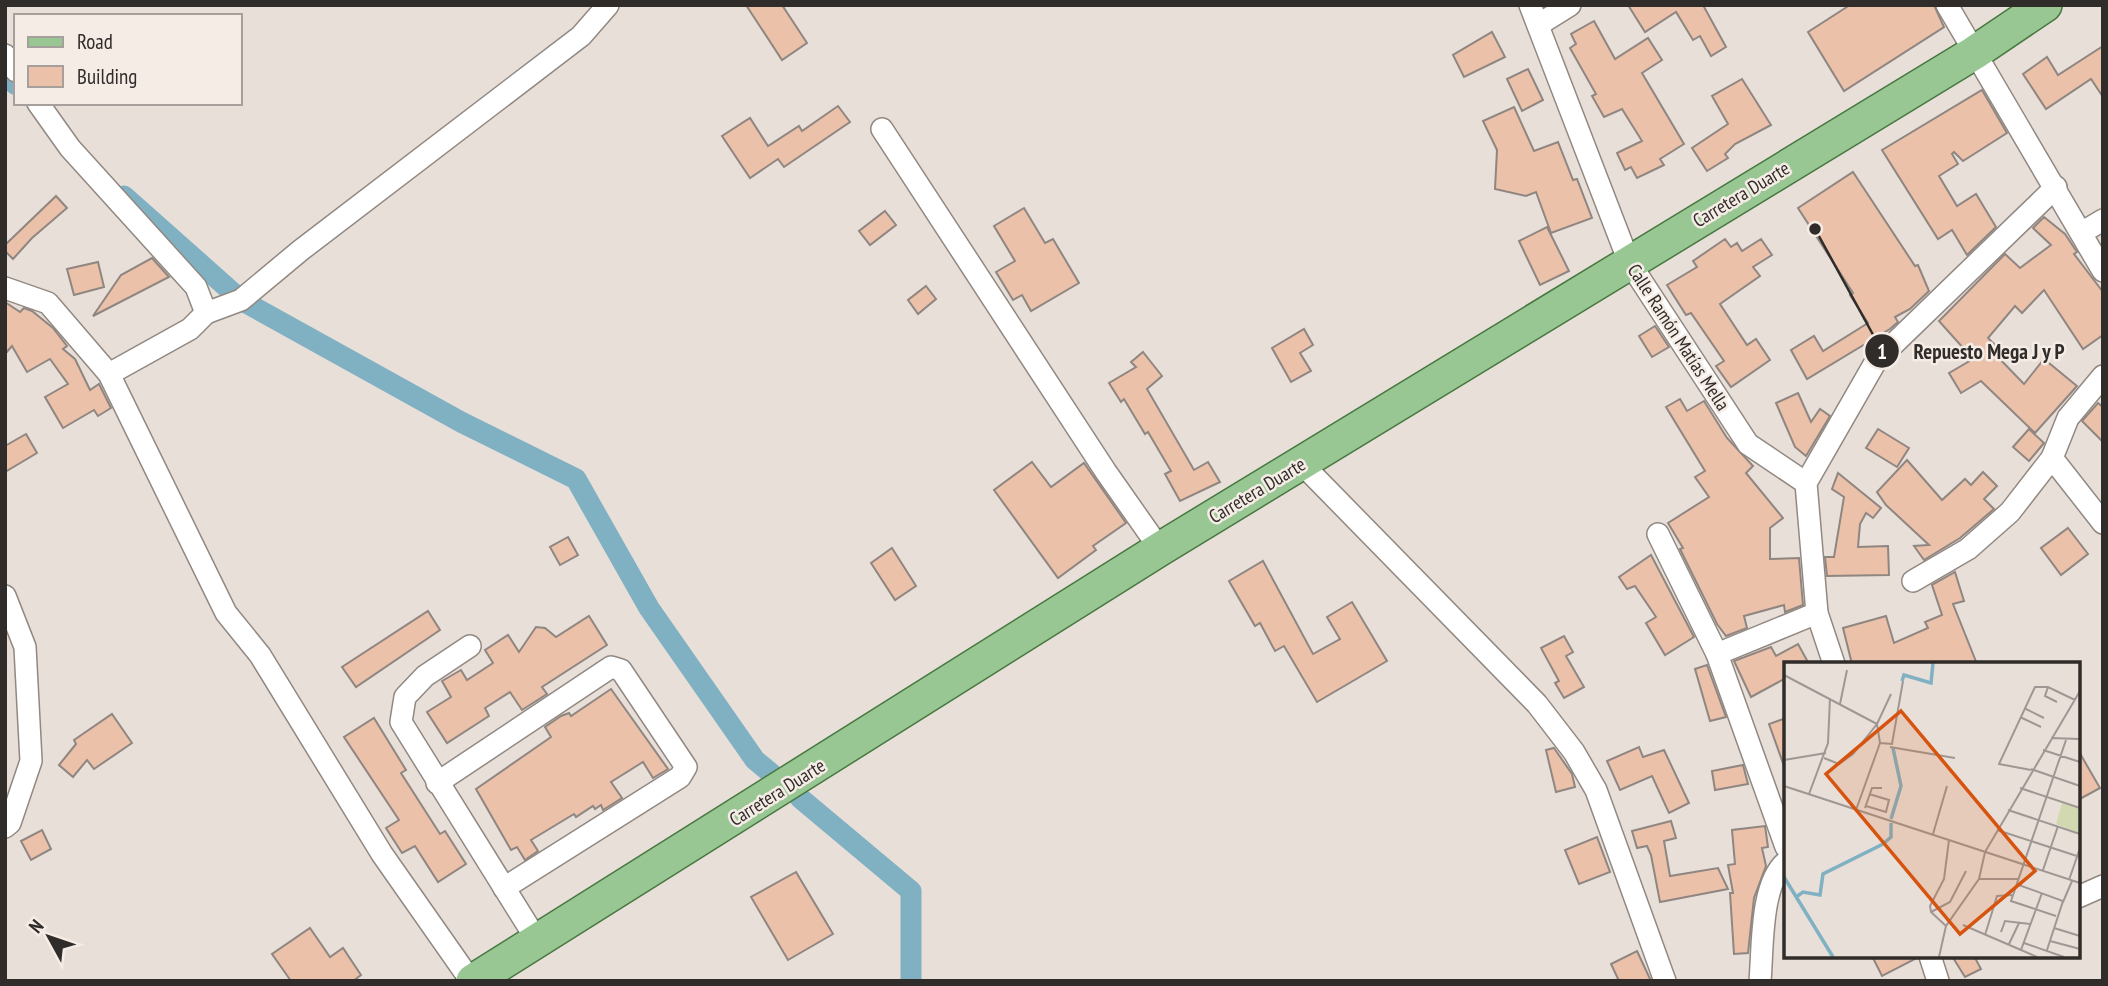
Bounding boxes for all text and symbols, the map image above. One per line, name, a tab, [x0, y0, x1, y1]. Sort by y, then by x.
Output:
legend	[14, 14, 242, 105]
text: Road	[77, 28, 113, 55]
text: Building	[77, 63, 137, 90]
street label: Carretera Duarte	[1688, 156, 1794, 232]
street label: Calle Ramón Matías Mella	[1623, 259, 1735, 415]
callout: Repuesto Mega J y P	[1864, 330, 2079, 372]
text: 1	[1877, 338, 1887, 365]
text: Repuesto Mega J y P	[1914, 338, 2064, 365]
street label: Carretera Duarte	[1204, 452, 1310, 528]
inset map	[1784, 662, 2080, 958]
street label: Carretera Duarte	[725, 753, 829, 831]
north arrow	[14, 902, 84, 972]
text: N	[23, 914, 48, 938]

